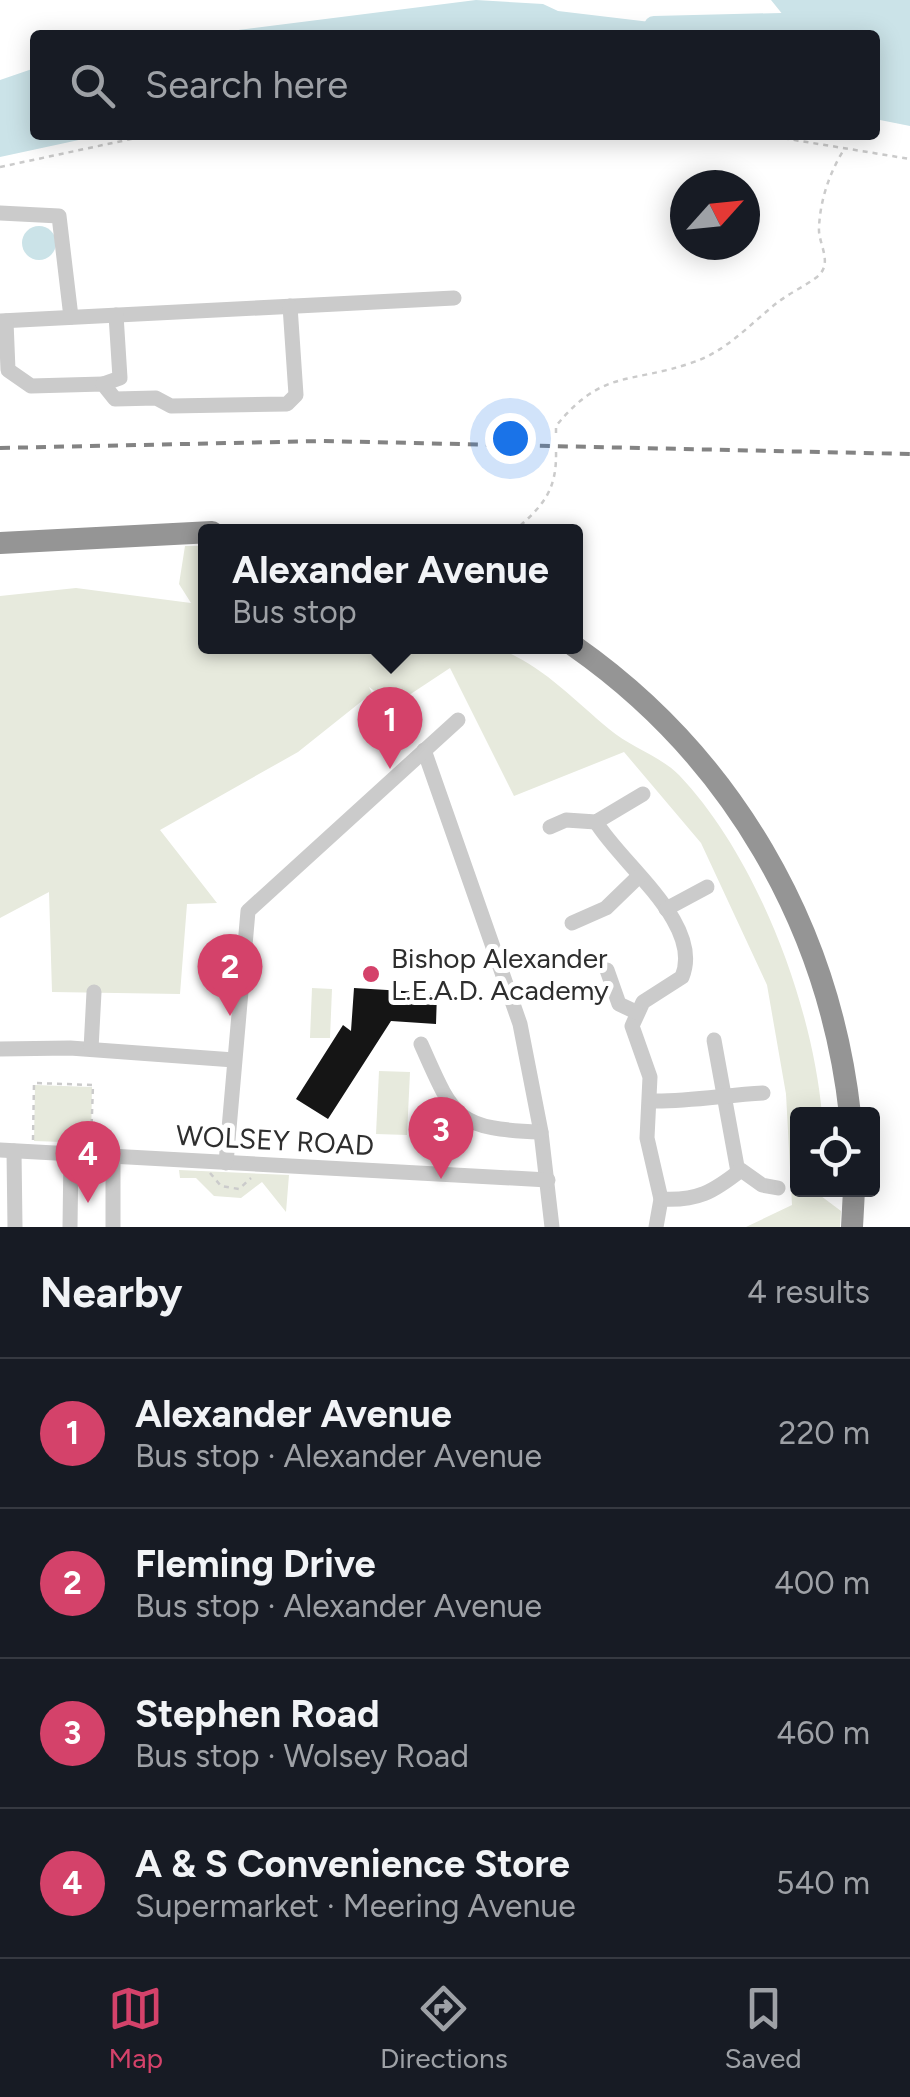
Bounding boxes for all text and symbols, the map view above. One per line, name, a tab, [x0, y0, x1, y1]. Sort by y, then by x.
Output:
search box	[30, 30, 880, 140]
icon: search	[65, 58, 120, 113]
text: Search here	[145, 62, 348, 108]
north arrow	[670, 170, 760, 260]
your location	[485, 413, 536, 464]
popup	[198, 524, 583, 654]
text: Alexander Avenue	[232, 547, 549, 593]
text: Bus stop	[232, 593, 357, 631]
pin: 1	[358, 686, 422, 769]
pin: 2	[198, 934, 262, 1016]
place label: Bishop Alexander L.E.A.D. Academy	[391, 941, 609, 1007]
marker: Bishop Alexander L.E.A.D. Academy	[360, 963, 382, 985]
pin: 3	[408, 1096, 474, 1179]
map controls	[790, 1107, 880, 1197]
button: locate	[790, 1107, 880, 1197]
street label: WOLSEY ROAD	[175, 1118, 375, 1162]
pin: 4	[56, 1120, 120, 1203]
text: Nearby	[40, 1267, 182, 1318]
text: 4 results	[747, 1273, 870, 1311]
text: Alexander Avenue	[135, 1391, 452, 1437]
text: 1	[66, 1414, 79, 1452]
text: 220 m	[779, 1414, 870, 1452]
text: Bus stop · Alexander Avenue	[135, 1437, 542, 1475]
text: Fleming Drive	[135, 1541, 376, 1587]
text: 2	[63, 1564, 82, 1602]
text: 400 m	[774, 1564, 870, 1602]
text: Bus stop · Alexander Avenue	[135, 1587, 542, 1625]
text: Stephen Road	[135, 1691, 380, 1737]
text: 3	[64, 1714, 81, 1752]
text: 460 m	[776, 1714, 870, 1752]
text: Bus stop · Wolsey Road	[135, 1737, 469, 1775]
text: A & S Convenience Store	[135, 1841, 570, 1887]
text: 4	[62, 1864, 83, 1902]
text: 540 m	[776, 1864, 870, 1902]
text: Supermarket · Meering Avenue	[135, 1887, 576, 1925]
tab: Map	[108, 1981, 163, 2075]
tab: Directions	[380, 1981, 508, 2075]
tab: Saved	[724, 1981, 802, 2075]

